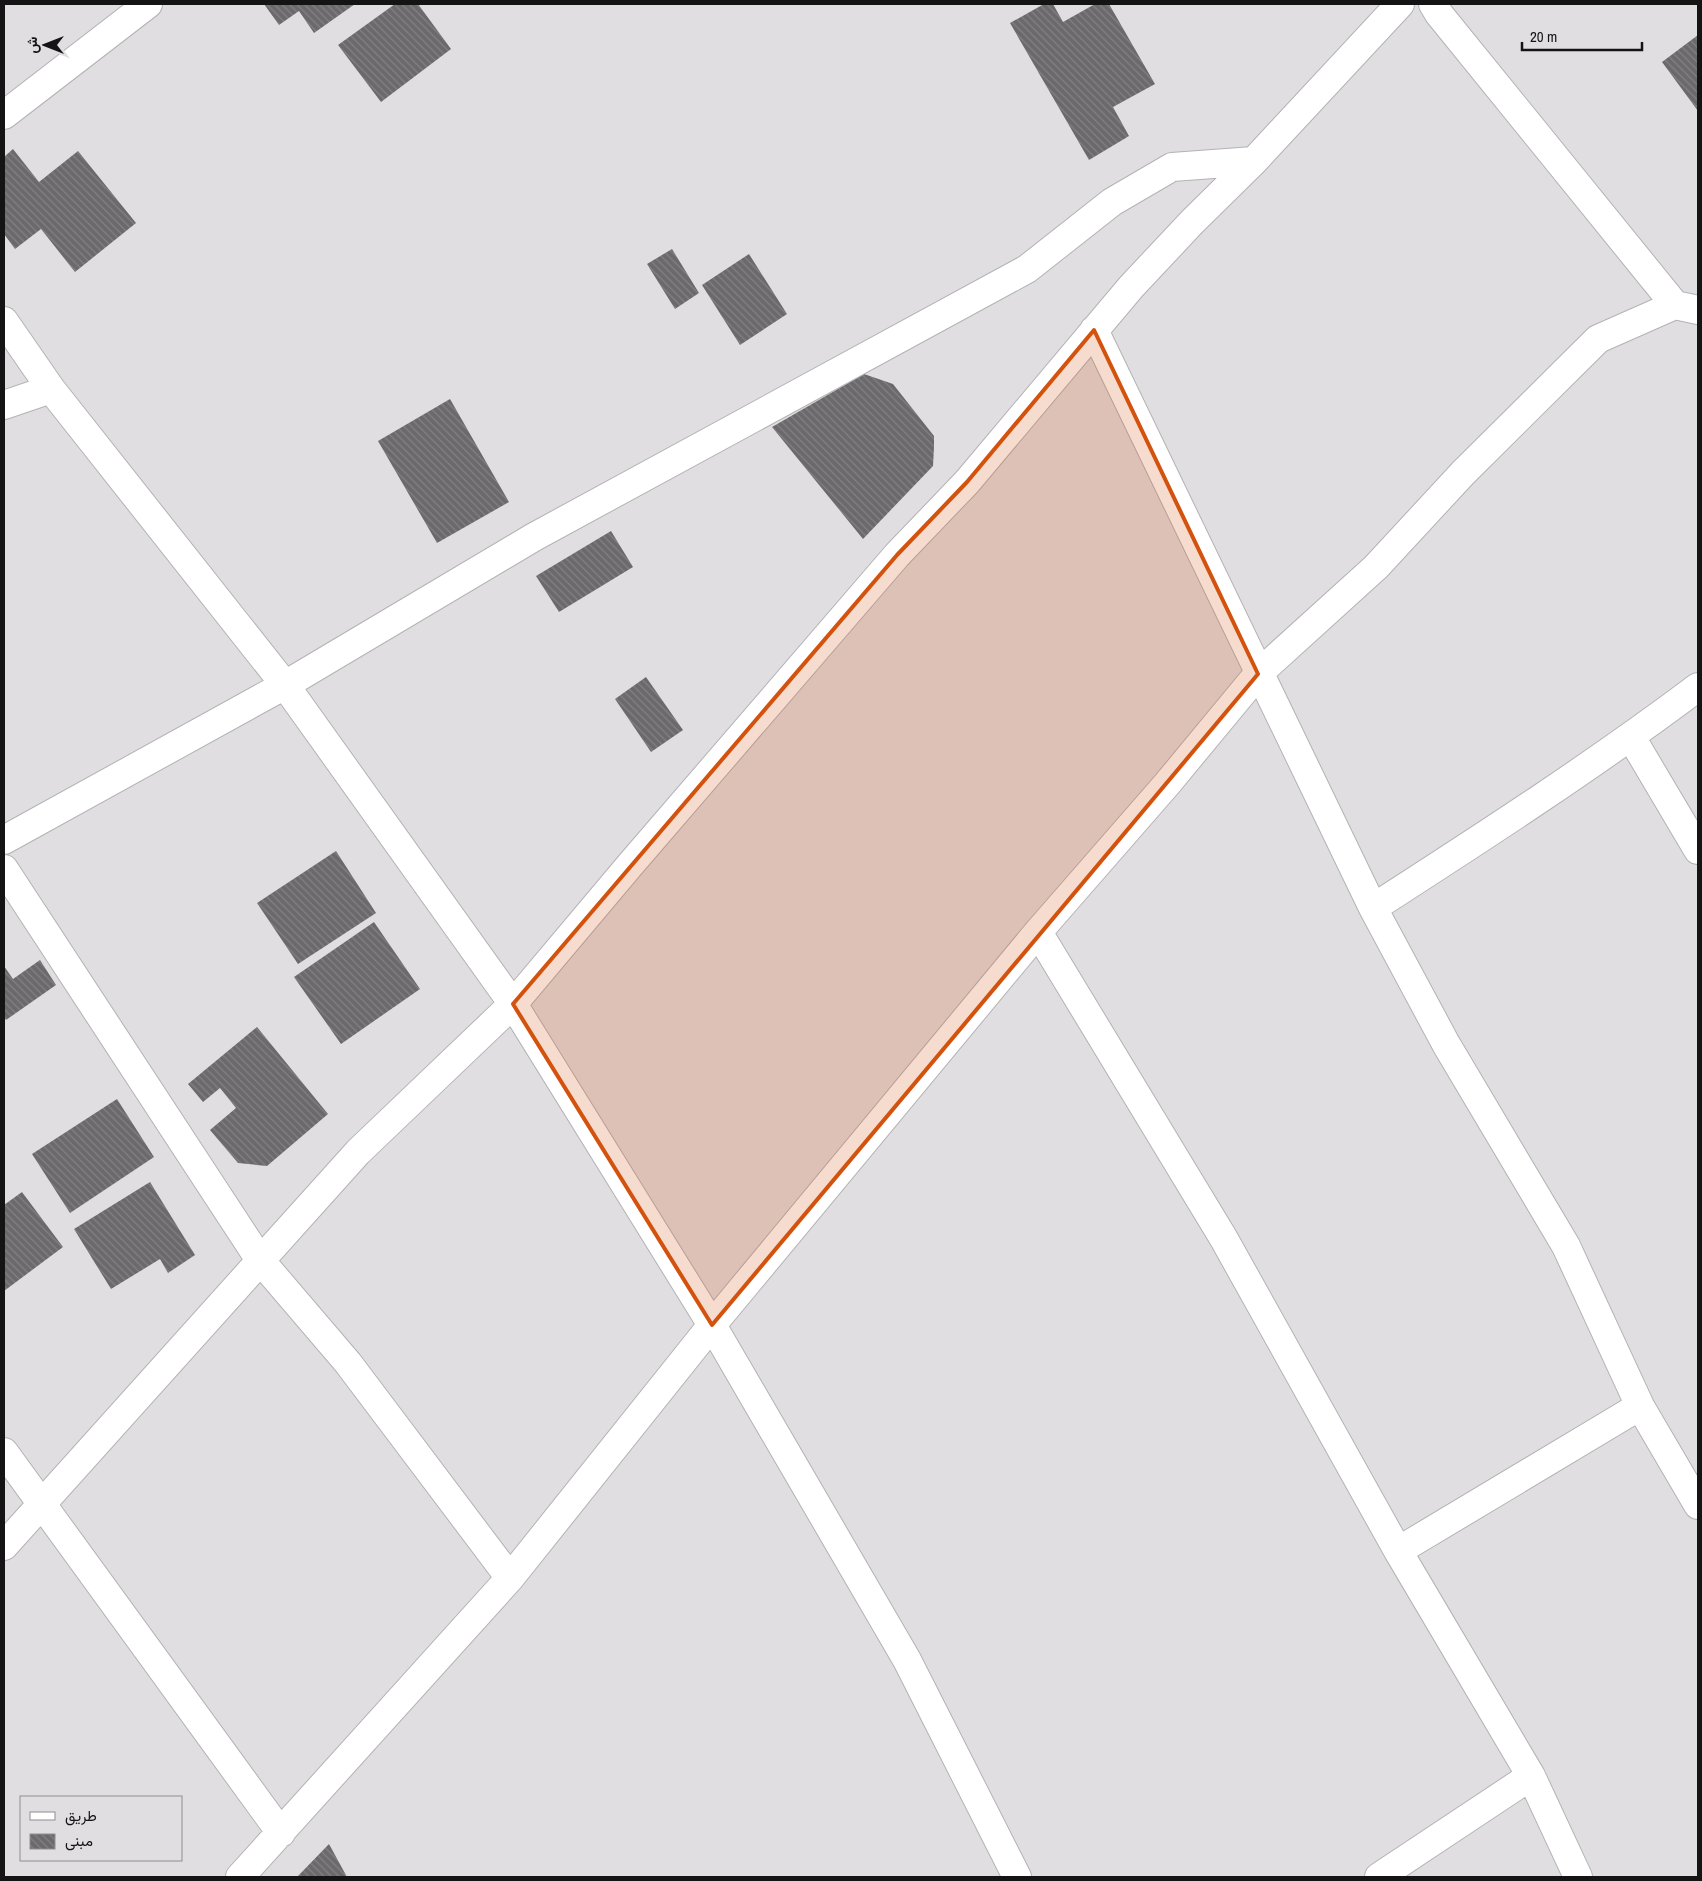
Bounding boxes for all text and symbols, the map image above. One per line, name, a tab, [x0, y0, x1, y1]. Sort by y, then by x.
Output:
north arrow	[20, 20, 70, 70]
scale bar	[1522, 20, 1642, 52]
text: 20 m	[1530, 26, 1557, 47]
text: ش	[23, 36, 41, 53]
legend	[20, 1796, 182, 1861]
text: طريق	[65, 1805, 97, 1826]
text: مبنى	[65, 1830, 93, 1851]

